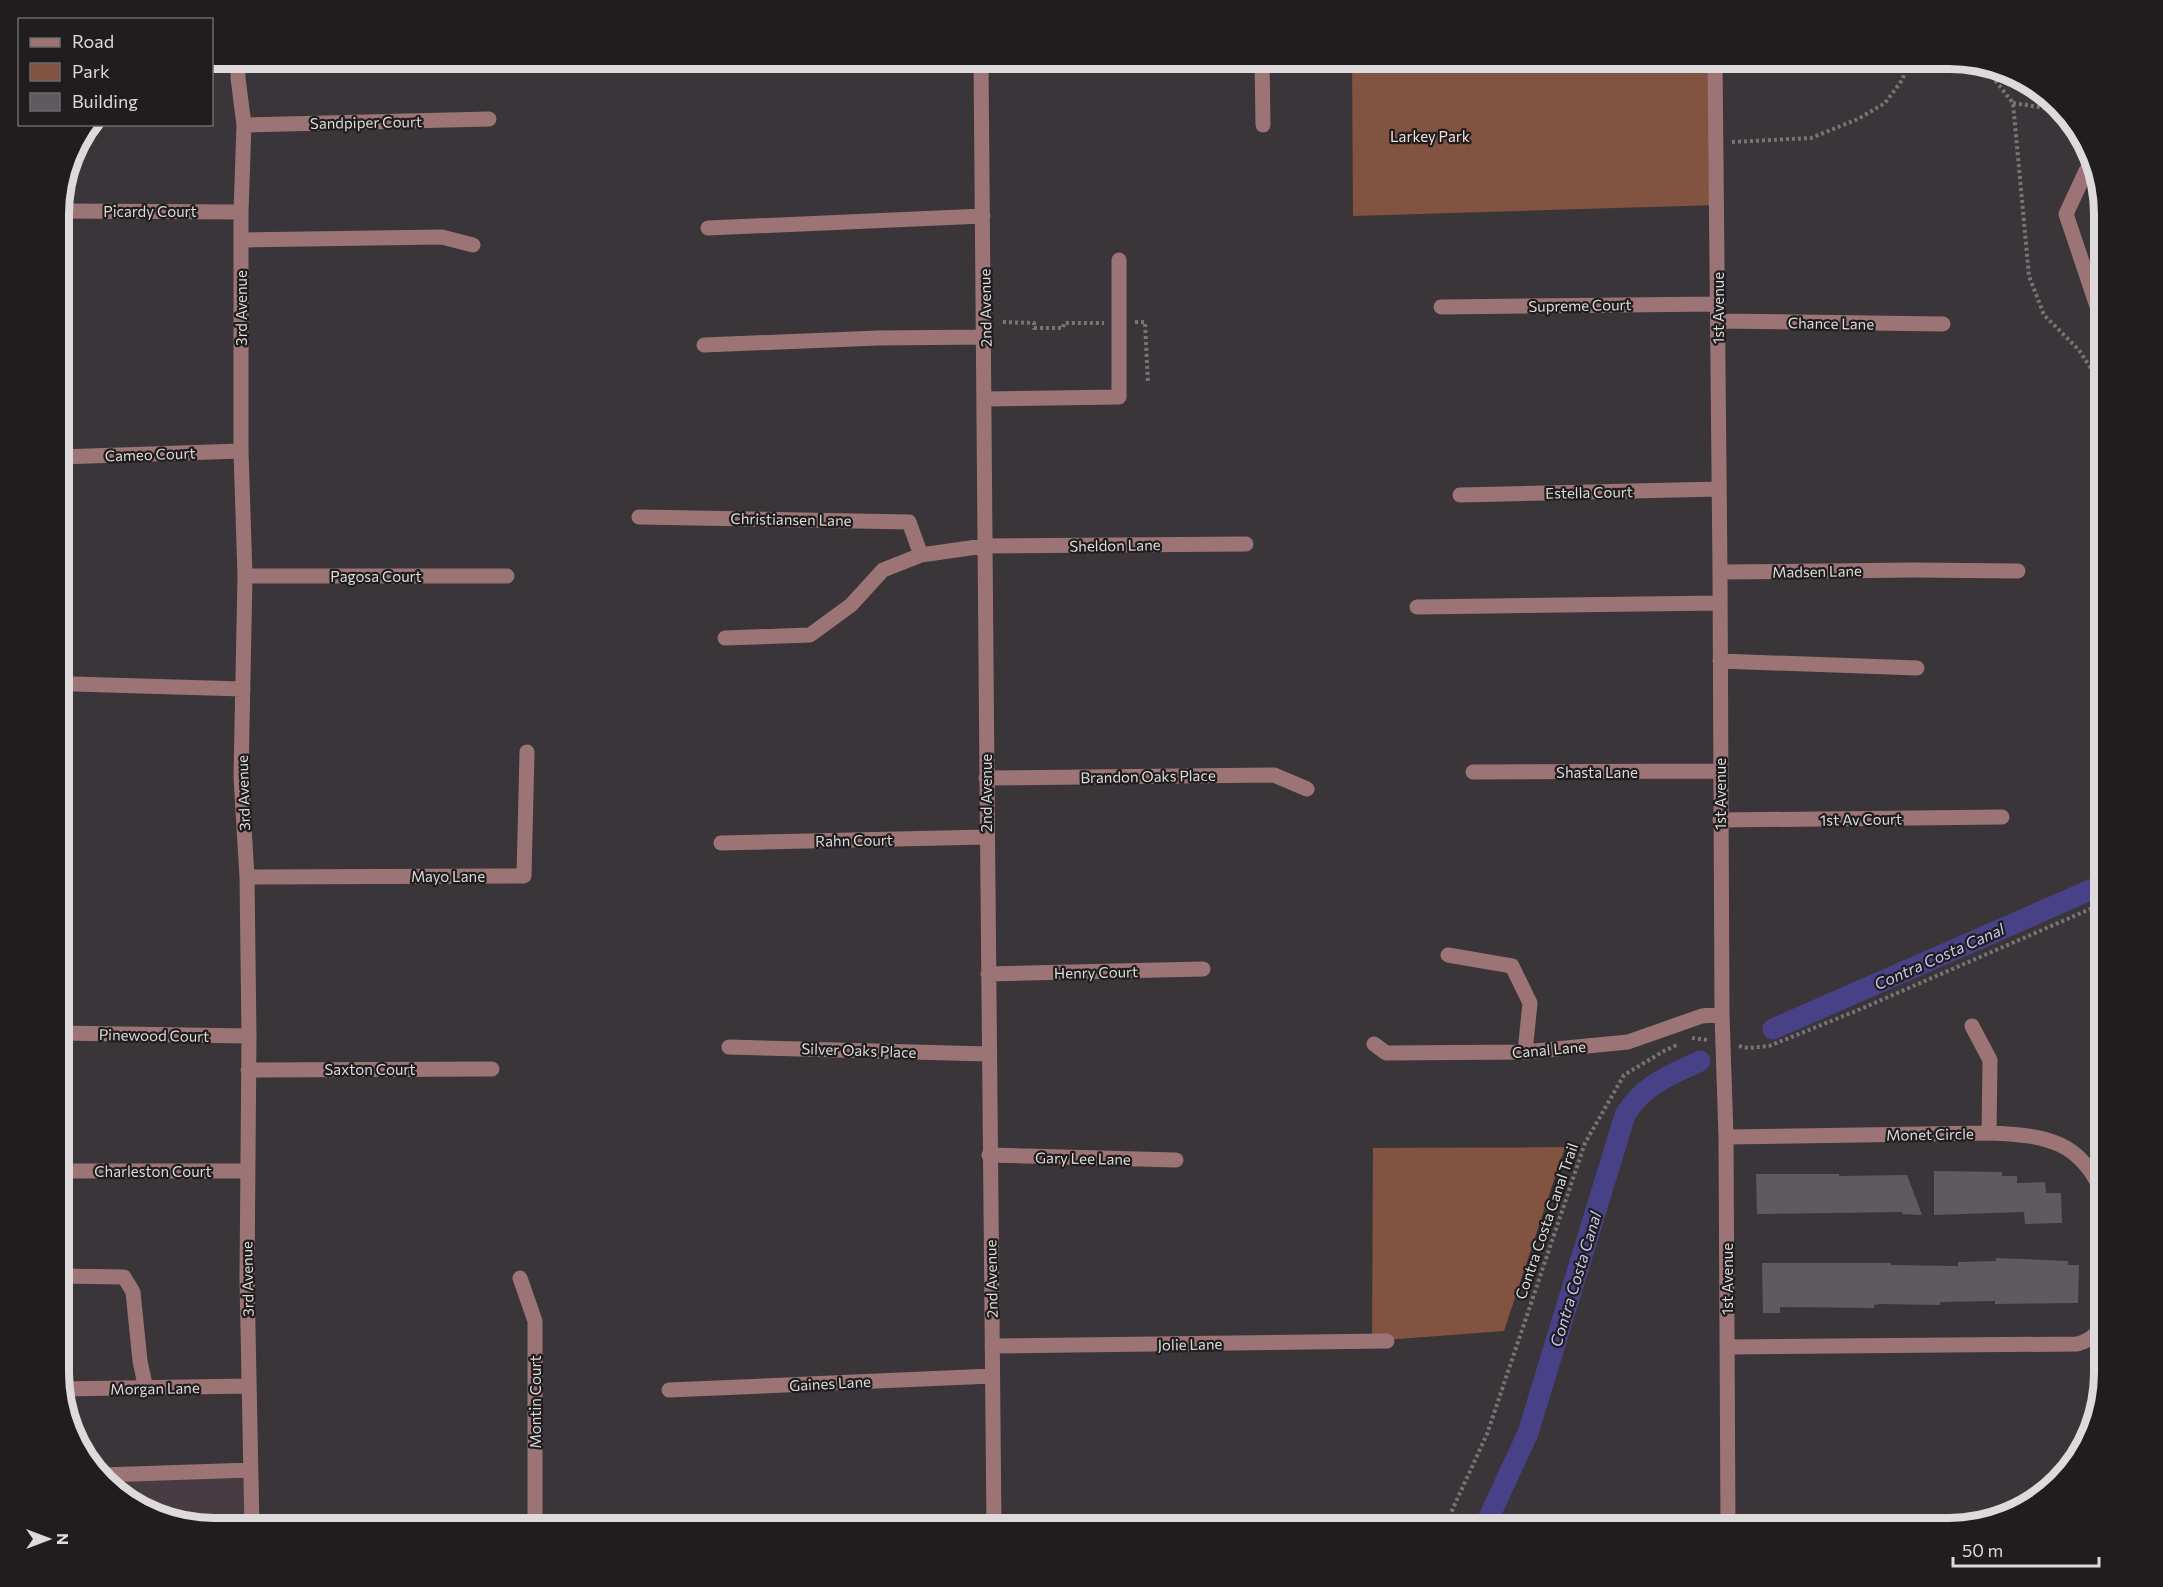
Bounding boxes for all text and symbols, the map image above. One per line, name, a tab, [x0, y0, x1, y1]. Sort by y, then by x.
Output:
legend	[18, 18, 213, 126]
text: Road	[72, 30, 114, 52]
text: Park	[72, 60, 110, 82]
text: Building	[72, 90, 138, 112]
street label: Sandpiper Court	[310, 112, 422, 132]
park label: Larkey Park	[1390, 127, 1470, 145]
street label: Picardy Court	[103, 202, 197, 220]
street label: 2nd Avenue	[975, 269, 995, 347]
street label: 3rd Avenue	[232, 270, 250, 346]
street label: 1st Avenue	[1709, 272, 1727, 344]
street label: Supreme Court	[1528, 295, 1632, 315]
street label: Chance Lane	[1788, 313, 1874, 333]
street label: Cameo Court	[104, 443, 196, 465]
street label: Estella Court	[1545, 482, 1633, 502]
street label: Christiansen Lane	[730, 509, 852, 529]
street label: Sheldon Lane	[1069, 535, 1161, 555]
street label: Madsen Lane	[1772, 561, 1862, 581]
street label: Pagosa Court	[330, 567, 422, 585]
street label: 2nd Avenue	[977, 754, 995, 832]
street label: 3rd Avenue	[233, 755, 253, 831]
street label: 1st Avenue	[1711, 758, 1729, 830]
street label: Shasta Lane	[1556, 763, 1638, 781]
street label: Brandon Oaks Place	[1080, 766, 1216, 786]
street label: 1st Av Court	[1820, 809, 1902, 829]
street label: Rahn Court	[815, 830, 893, 850]
street label: Mayo Lane	[411, 867, 485, 885]
water label: Contra Costa Canal	[1871, 918, 2008, 993]
street label: Henry Court	[1054, 962, 1138, 982]
street label: Pinewood Court	[99, 1025, 209, 1045]
street label: Canal Lane	[1511, 1037, 1587, 1061]
street label: Silver Oaks Place	[801, 1039, 917, 1061]
street label: Saxton Court	[325, 1060, 415, 1078]
street label: Monet Circle	[1886, 1124, 1974, 1144]
street label: Contra Costa Canal Trail	[1511, 1140, 1581, 1302]
street label: Gary Lee Lane	[1035, 1148, 1131, 1168]
street label: Charleston Court	[94, 1162, 212, 1180]
water label: Contra Costa Canal	[1545, 1209, 1605, 1349]
street label: 2nd Avenue	[981, 1240, 1001, 1318]
street label: 3rd Avenue	[237, 1241, 257, 1317]
street label: 1st Avenue	[1718, 1243, 1736, 1315]
street label: Jolie Lane	[1157, 1334, 1223, 1354]
street label: Montin Court	[526, 1355, 544, 1449]
street label: Gaines Lane	[789, 1372, 871, 1394]
street label: Morgan Lane	[110, 1378, 200, 1398]
north arrow	[18, 1509, 78, 1569]
scale bar	[1953, 1530, 2098, 1568]
text: N	[54, 1533, 73, 1545]
text: 50 m	[1962, 1539, 2003, 1561]

